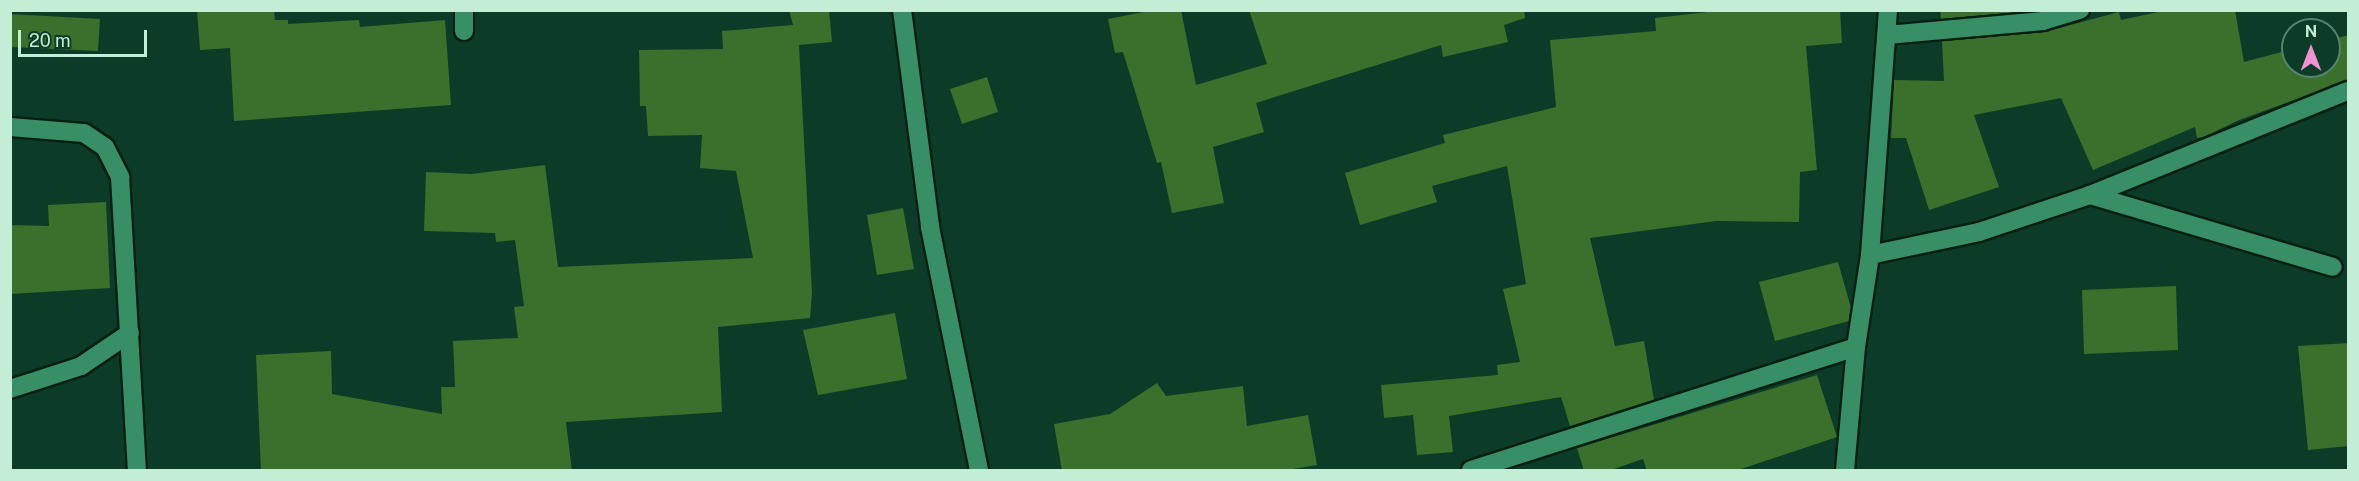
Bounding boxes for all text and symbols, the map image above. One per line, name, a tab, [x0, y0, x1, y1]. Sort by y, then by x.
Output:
scale bar	[21, 18, 150, 56]
north arrow	[2281, 18, 2341, 78]
text: N	[2305, 22, 2317, 41]
text: 20 m	[29, 30, 71, 51]

